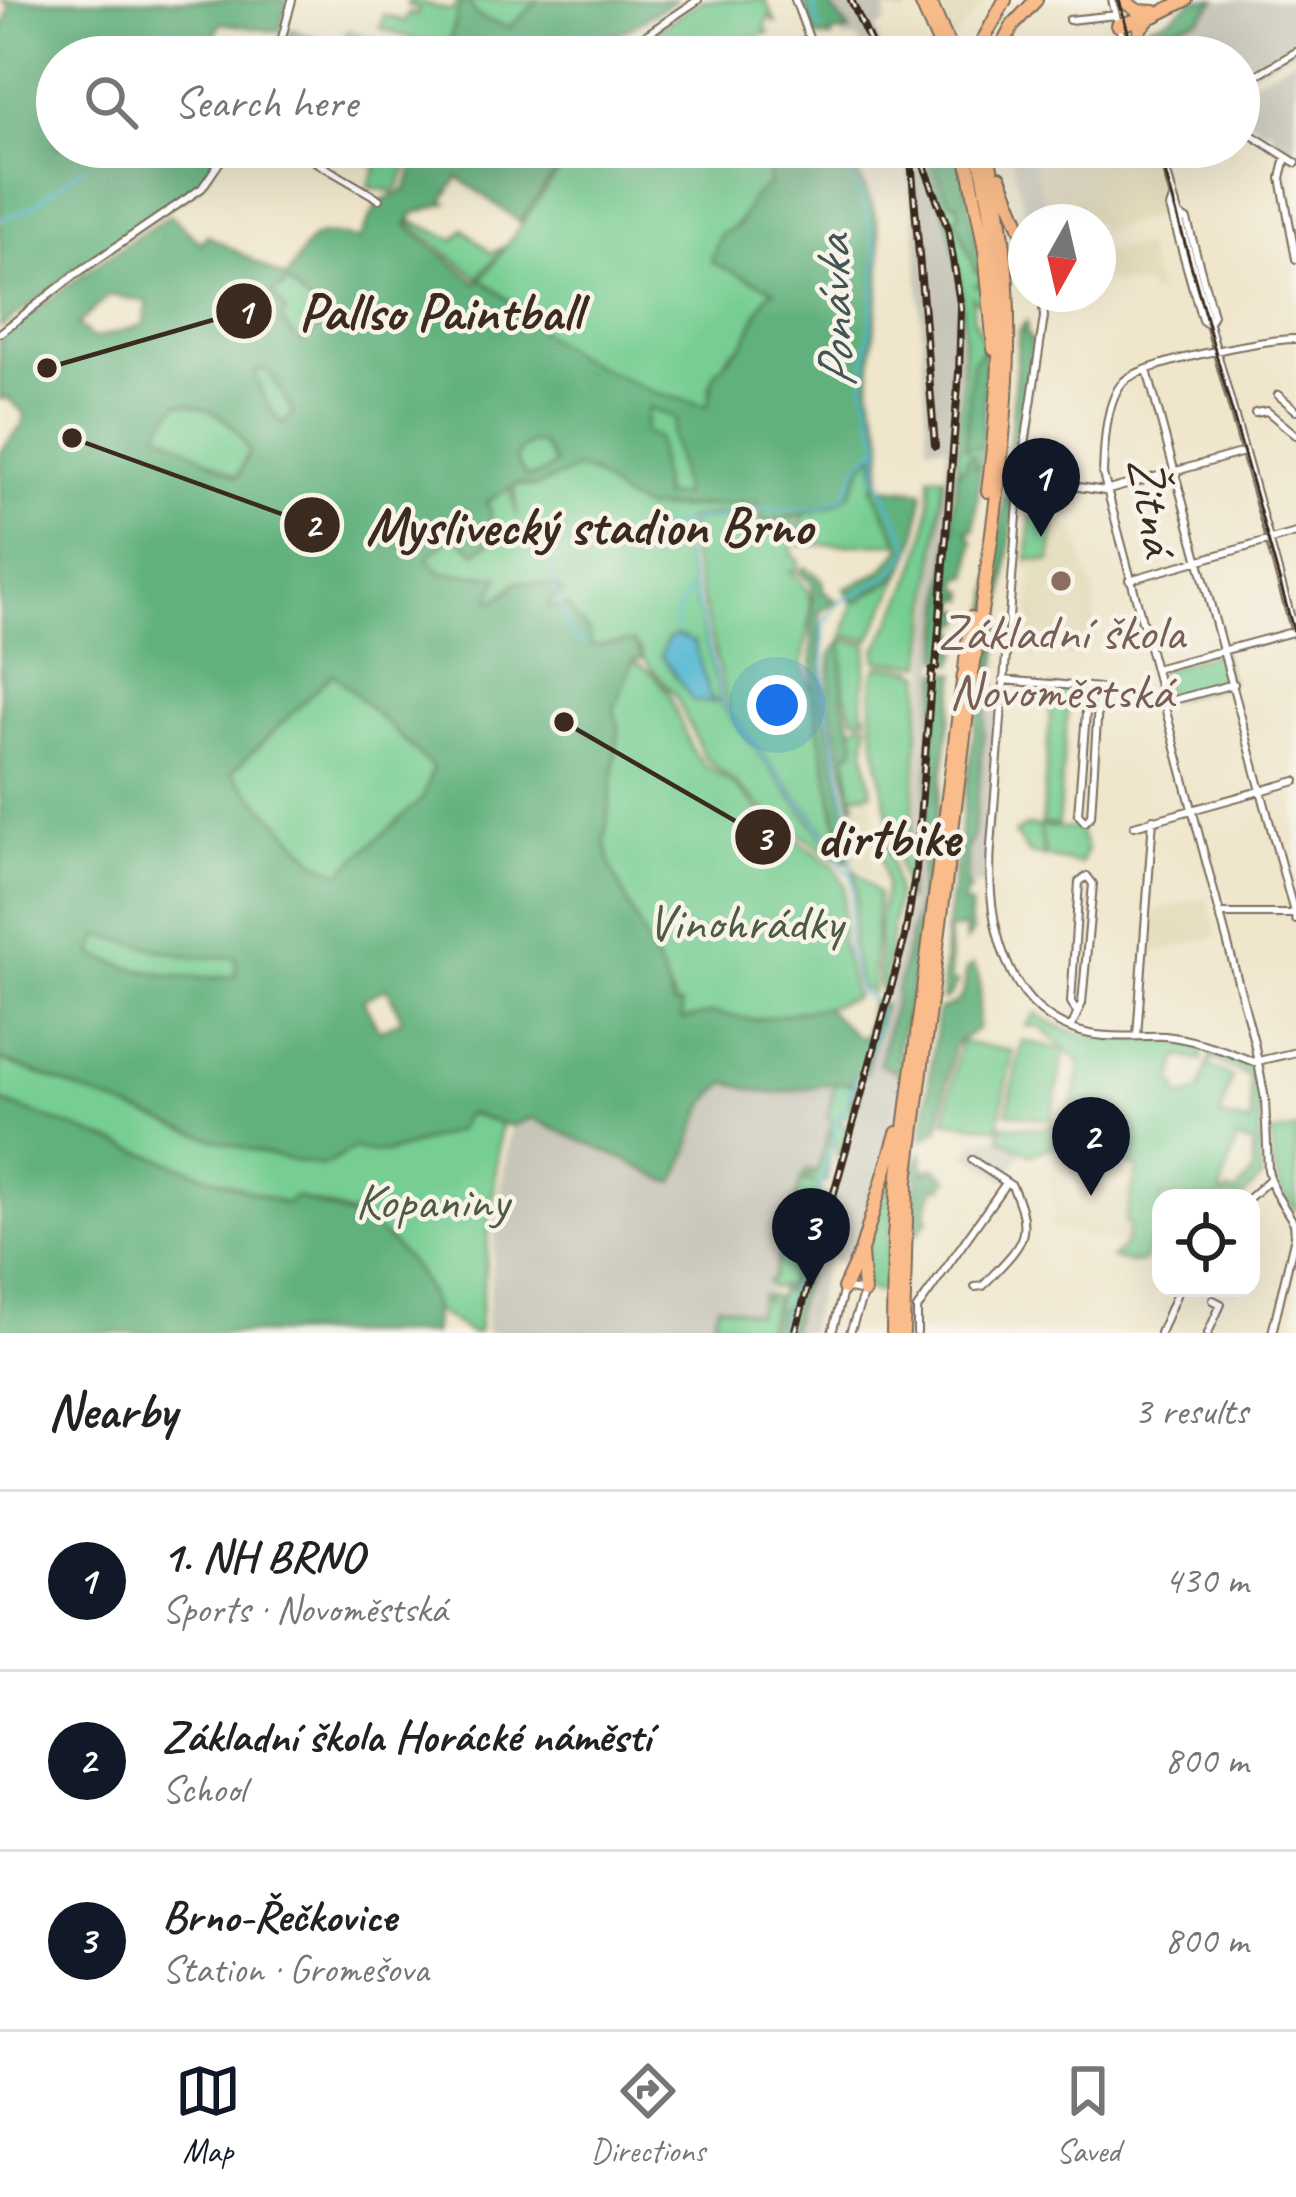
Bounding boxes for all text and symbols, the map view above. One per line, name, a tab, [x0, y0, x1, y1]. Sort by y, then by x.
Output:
search box	[36, 36, 1260, 168]
icon: search	[78, 69, 144, 135]
text: Search here	[174, 74, 357, 131]
north arrow	[1008, 204, 1116, 312]
water label: Ponávka	[797, 232, 871, 390]
callout: Pallso Paintball	[214, 266, 606, 356]
text: Pallso Paintball	[299, 278, 591, 346]
text: 1	[236, 288, 256, 334]
pin: 1	[1002, 438, 1080, 537]
street label: Žitná	[1114, 453, 1193, 564]
callout: Myslivecký stadion Brno	[282, 480, 837, 570]
text: Myslivecký stadion Brno	[366, 492, 816, 560]
text: 2	[304, 502, 324, 548]
marker: Základní škola Novoměstská	[1048, 568, 1074, 594]
place label: Základní škola Novoměstská	[938, 600, 1188, 723]
your location	[747, 675, 807, 735]
callout: dirtbike	[733, 792, 983, 882]
text: dirtbike	[817, 804, 963, 872]
text: 3	[755, 815, 775, 861]
park label: Vinohrádky	[647, 890, 847, 954]
pin: 2	[1052, 1097, 1130, 1196]
park label: Kopaniny	[355, 1169, 512, 1233]
pin: 3	[772, 1188, 850, 1287]
map controls	[1152, 1189, 1260, 1297]
button: locate	[1152, 1189, 1260, 1297]
text: Nearby	[48, 1379, 176, 1443]
text: 3 results	[1134, 1387, 1248, 1436]
text: 1. NH BRNO	[162, 1528, 363, 1585]
text: 1	[78, 1556, 96, 1605]
text: 430 m	[1164, 1556, 1248, 1605]
text: Sports · Novoměstská	[162, 1585, 447, 1634]
text: Základní škola Horácké náměstí	[162, 1708, 651, 1765]
text: 2	[78, 1736, 96, 1785]
text: 800 m	[1164, 1736, 1248, 1785]
text: School	[162, 1765, 246, 1814]
text: Brno-Řečkovice	[162, 1888, 396, 1945]
text: 3	[78, 1916, 96, 1965]
text: 800 m	[1164, 1916, 1248, 1965]
text: Station · Gromešova	[162, 1945, 429, 1994]
tab: Map	[175, 2058, 241, 2172]
tab: Directions	[591, 2058, 705, 2172]
tab: Saved	[1055, 2058, 1121, 2172]

